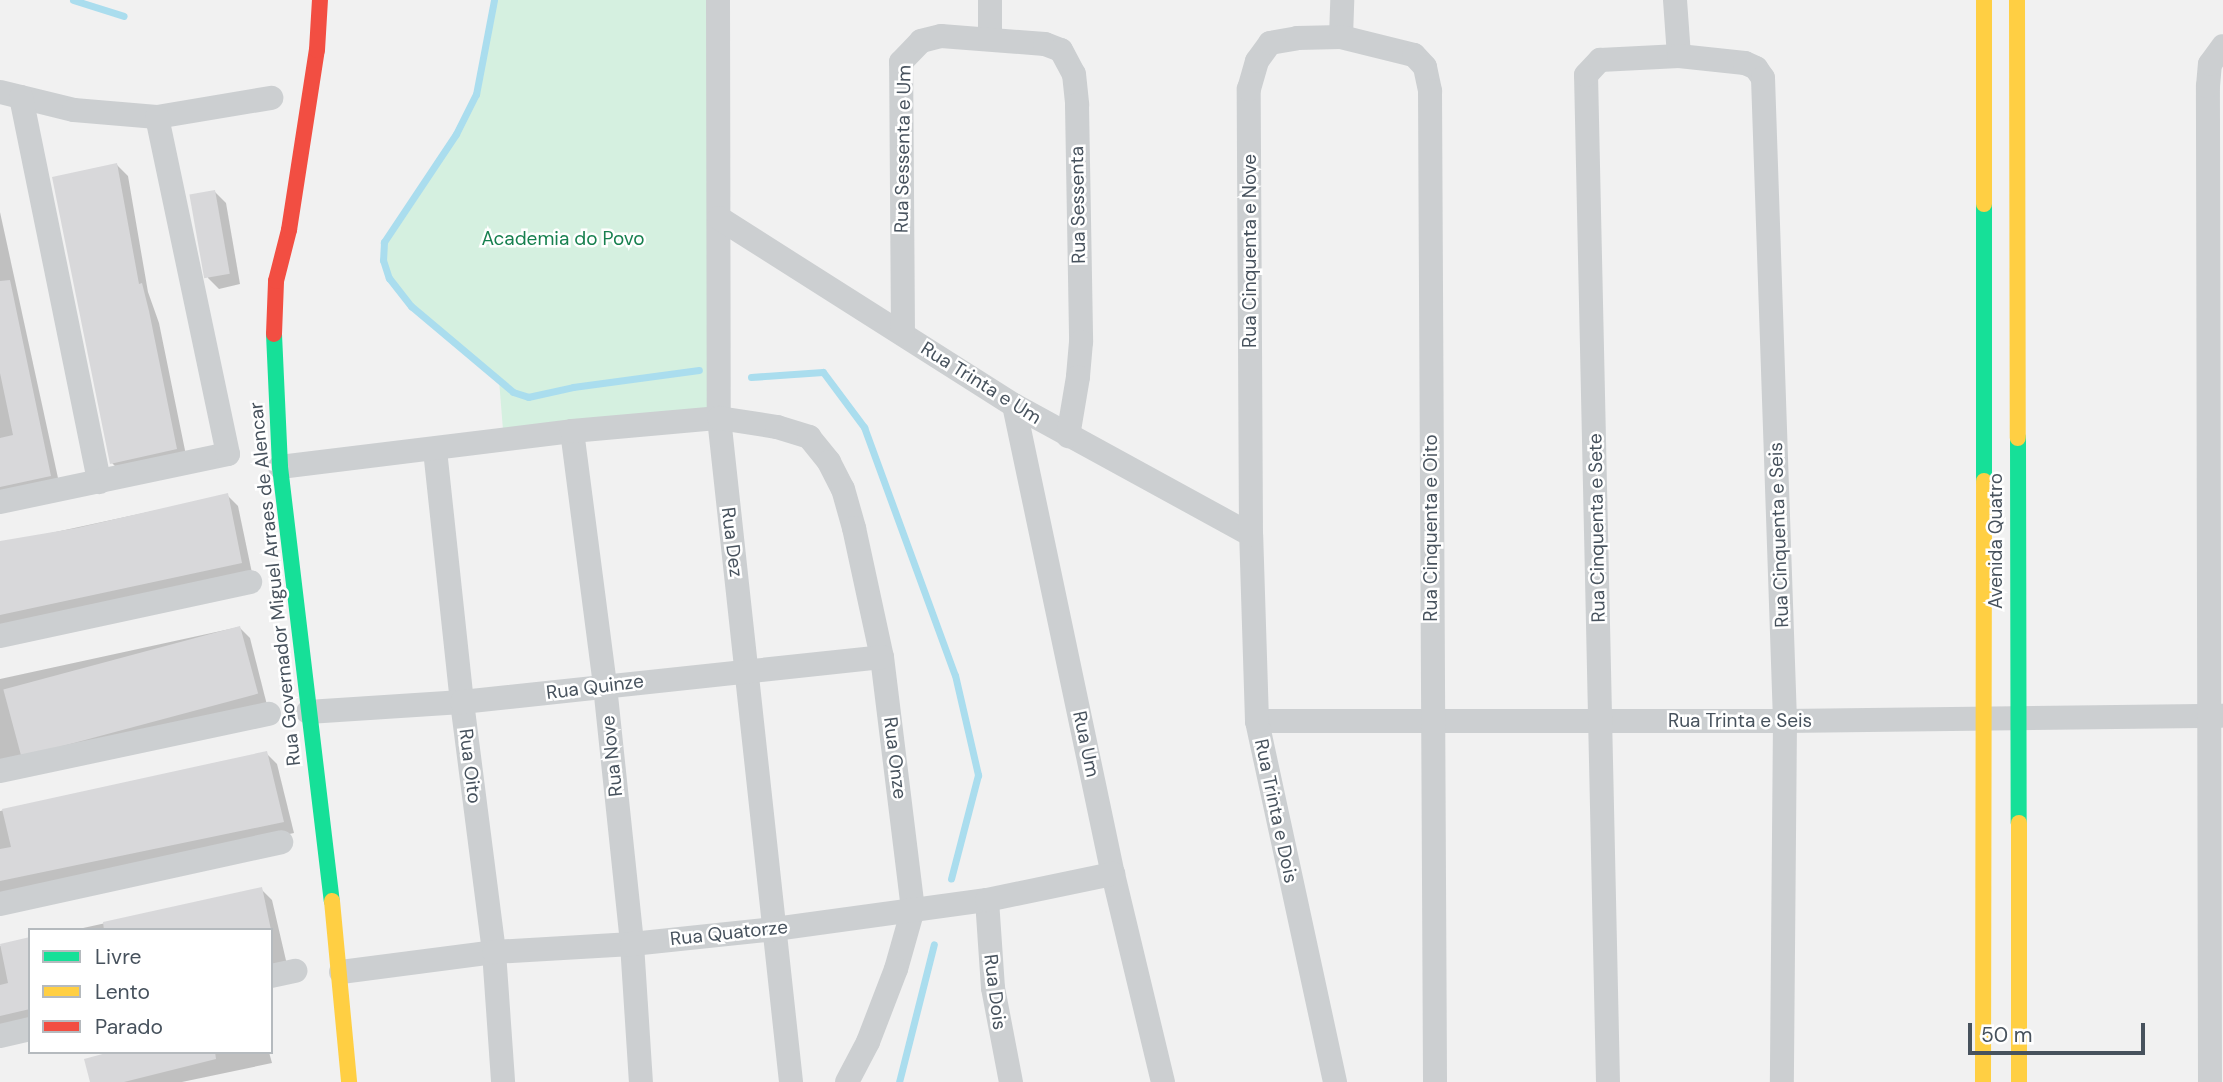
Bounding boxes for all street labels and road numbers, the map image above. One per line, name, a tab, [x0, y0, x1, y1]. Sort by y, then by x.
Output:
street label: Rua Sessenta e Um	[890, 65, 916, 233]
street label: Rua Sessenta	[1066, 146, 1090, 264]
street label: Rua Cinquenta e Nove	[1239, 154, 1261, 348]
street label: Rua Trinta e Um	[917, 337, 1045, 429]
street label: Rua Governador Miguel Arraes de Alencar	[245, 401, 305, 767]
street label: Rua Cinquenta e Sete	[1584, 433, 1610, 623]
street label: Rua Cinquenta e Oito	[1420, 434, 1442, 622]
street label: Rua Cinquenta e Seis	[1764, 442, 1794, 628]
street label: Avenida Quatro	[1985, 473, 2007, 609]
street label: Rua Dez	[716, 506, 748, 578]
street label: Rua Quinze	[545, 670, 645, 704]
street label: Rua Um	[1068, 709, 1104, 779]
street label: Rua Trinta e Seis	[1668, 710, 1812, 732]
street label: Rua Nove	[596, 714, 628, 798]
street label: Rua Onze	[879, 716, 911, 800]
street label: Rua Oito	[454, 727, 486, 805]
street label: Rua Trinta e Dois	[1250, 737, 1302, 885]
street label: Rua Quatorze	[669, 915, 789, 951]
street label: Rua Dois	[979, 953, 1011, 1031]

